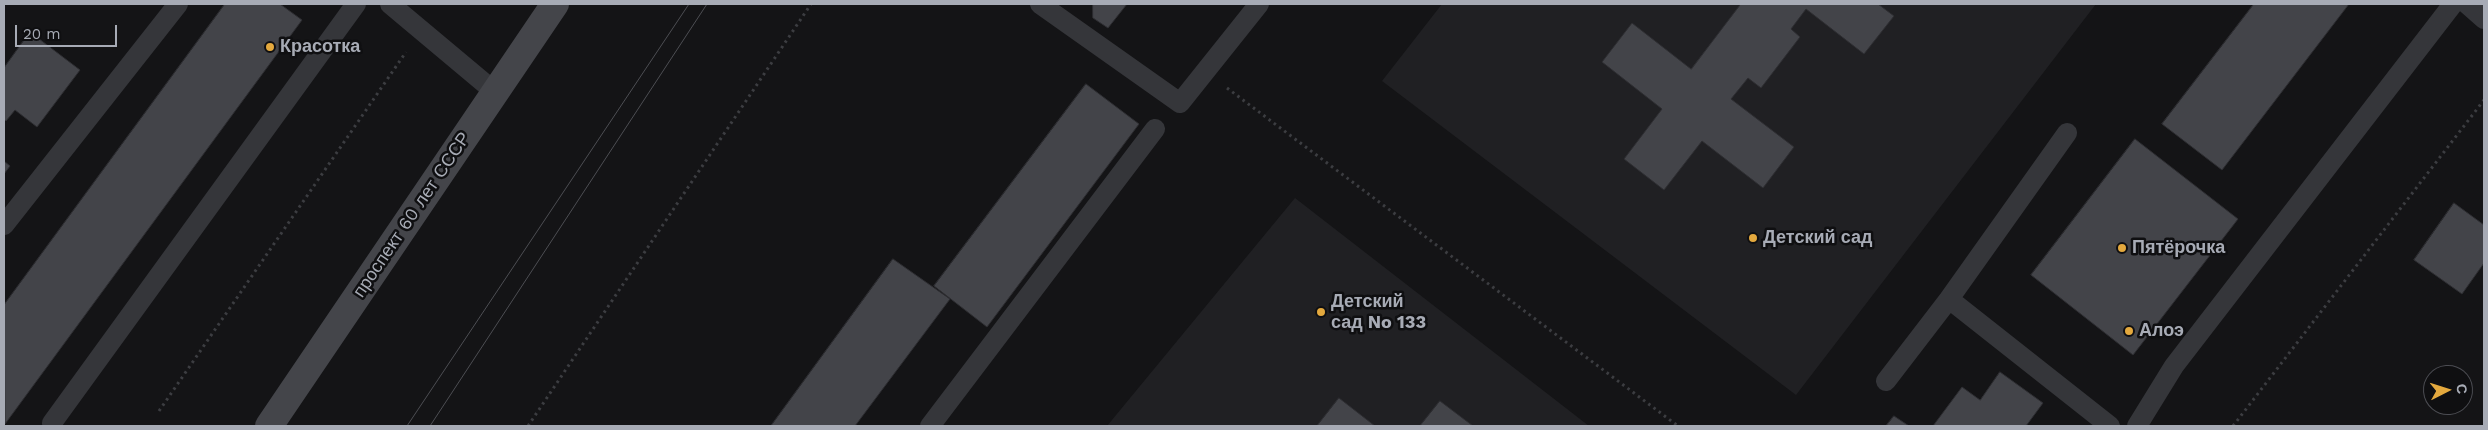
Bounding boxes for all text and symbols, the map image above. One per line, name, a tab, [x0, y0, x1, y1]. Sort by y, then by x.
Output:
scale bar	[18, 15, 120, 47]
text: 20 m	[23, 25, 61, 43]
place label: Красотка	[280, 36, 360, 58]
marker: Красотка	[264, 41, 276, 53]
street label: проспект 60 лет СССР	[349, 128, 475, 302]
place label: Детский сад	[1763, 227, 1872, 249]
marker: Детский сад	[1747, 232, 1759, 244]
place label: Пятёрочка	[2132, 237, 2225, 259]
marker: Пятёрочка	[2116, 242, 2128, 254]
place label: Детский сад No 133	[1331, 291, 1426, 334]
marker: Детский сад No 133	[1315, 306, 1327, 318]
place label: Алоэ	[2139, 320, 2184, 342]
marker: Алоэ	[2123, 325, 2135, 337]
north arrow	[2423, 365, 2473, 415]
text: С	[2454, 383, 2470, 395]

